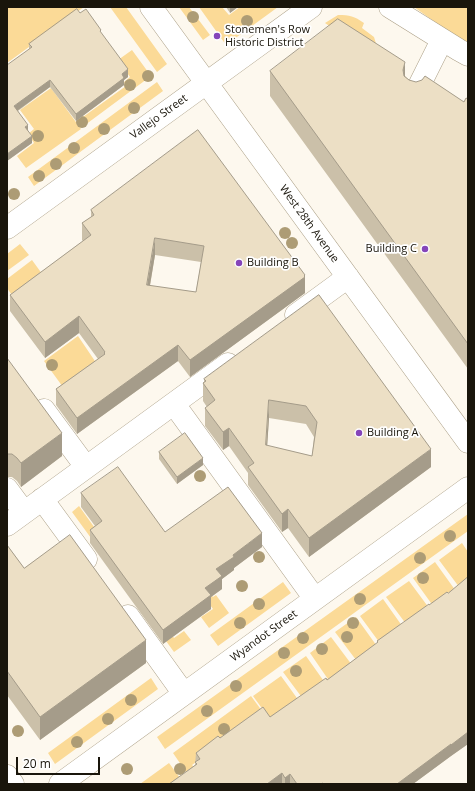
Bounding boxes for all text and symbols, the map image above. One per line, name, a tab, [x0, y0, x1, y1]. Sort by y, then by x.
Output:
place label: Stonemen's Row Historic District	[225, 23, 310, 49]
marker: Stonemen's Row Historic District	[212, 31, 222, 41]
street label: Vallejo Street	[128, 92, 190, 142]
street label: West 28th Avenue	[276, 183, 342, 265]
place label: Building C	[366, 242, 417, 256]
marker: Building C	[420, 244, 430, 254]
place label: Building B	[247, 256, 299, 270]
marker: Building B	[234, 258, 244, 268]
place label: Building A	[367, 426, 418, 440]
marker: Building A	[354, 428, 364, 438]
street label: Wyandot Street	[228, 607, 300, 665]
scale bar	[18, 749, 102, 775]
text: 20 m	[23, 755, 51, 772]

